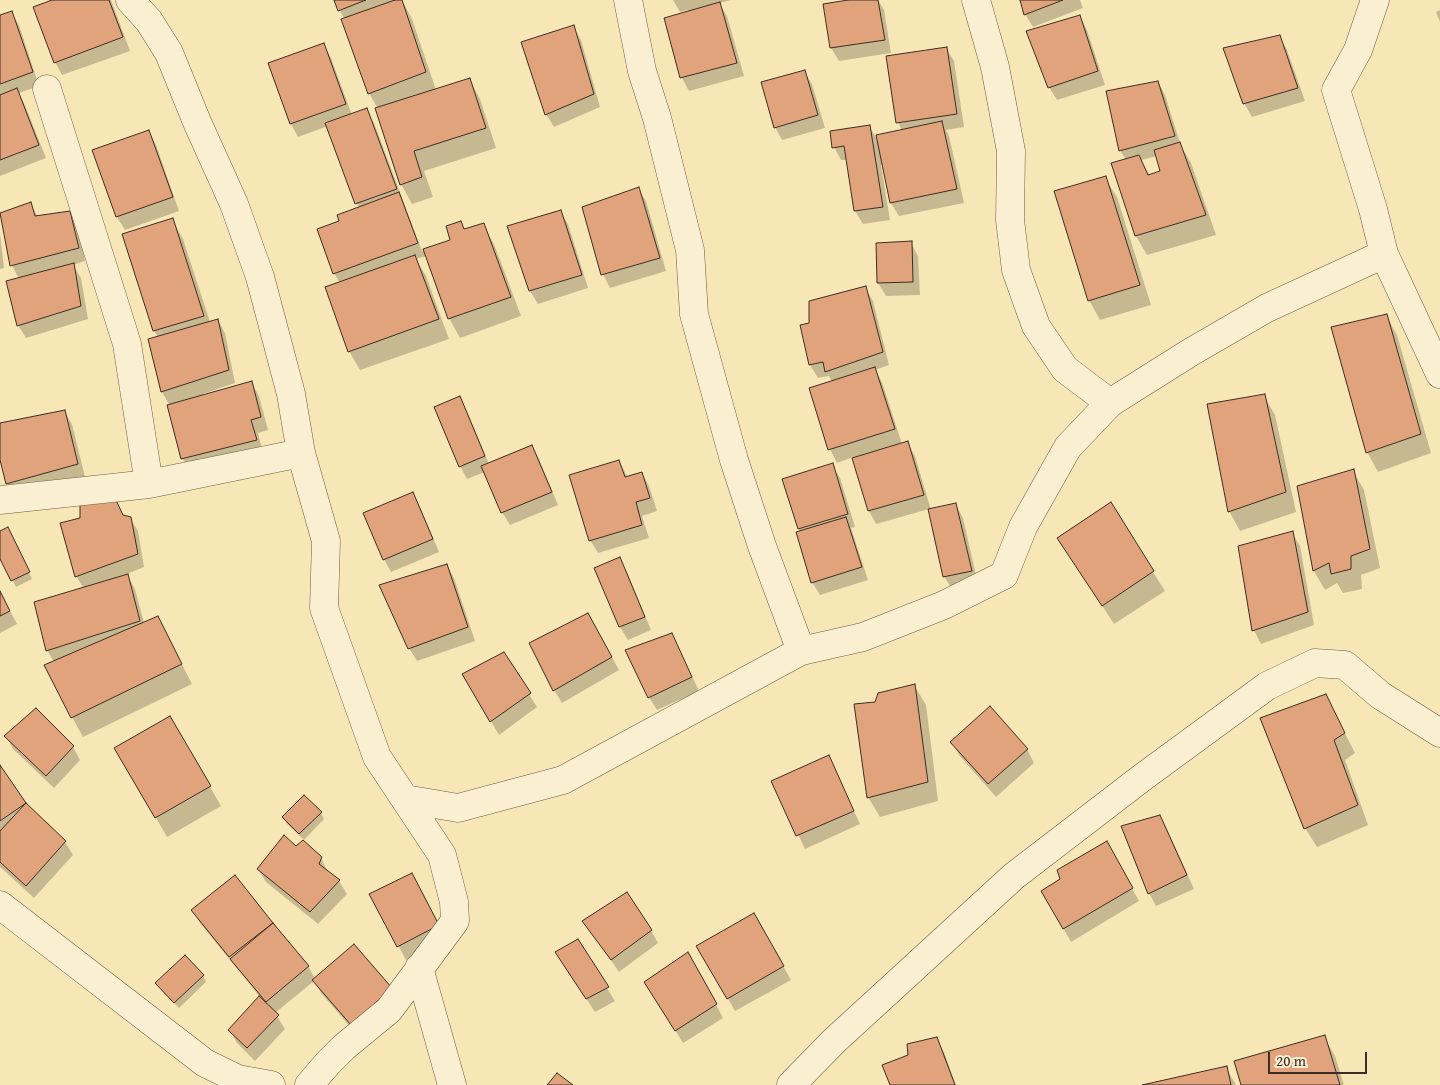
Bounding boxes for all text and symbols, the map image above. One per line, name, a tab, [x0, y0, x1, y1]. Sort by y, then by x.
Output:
scale bar	[1270, 1042, 1369, 1074]
text: 20 m	[1276, 1050, 1306, 1071]

